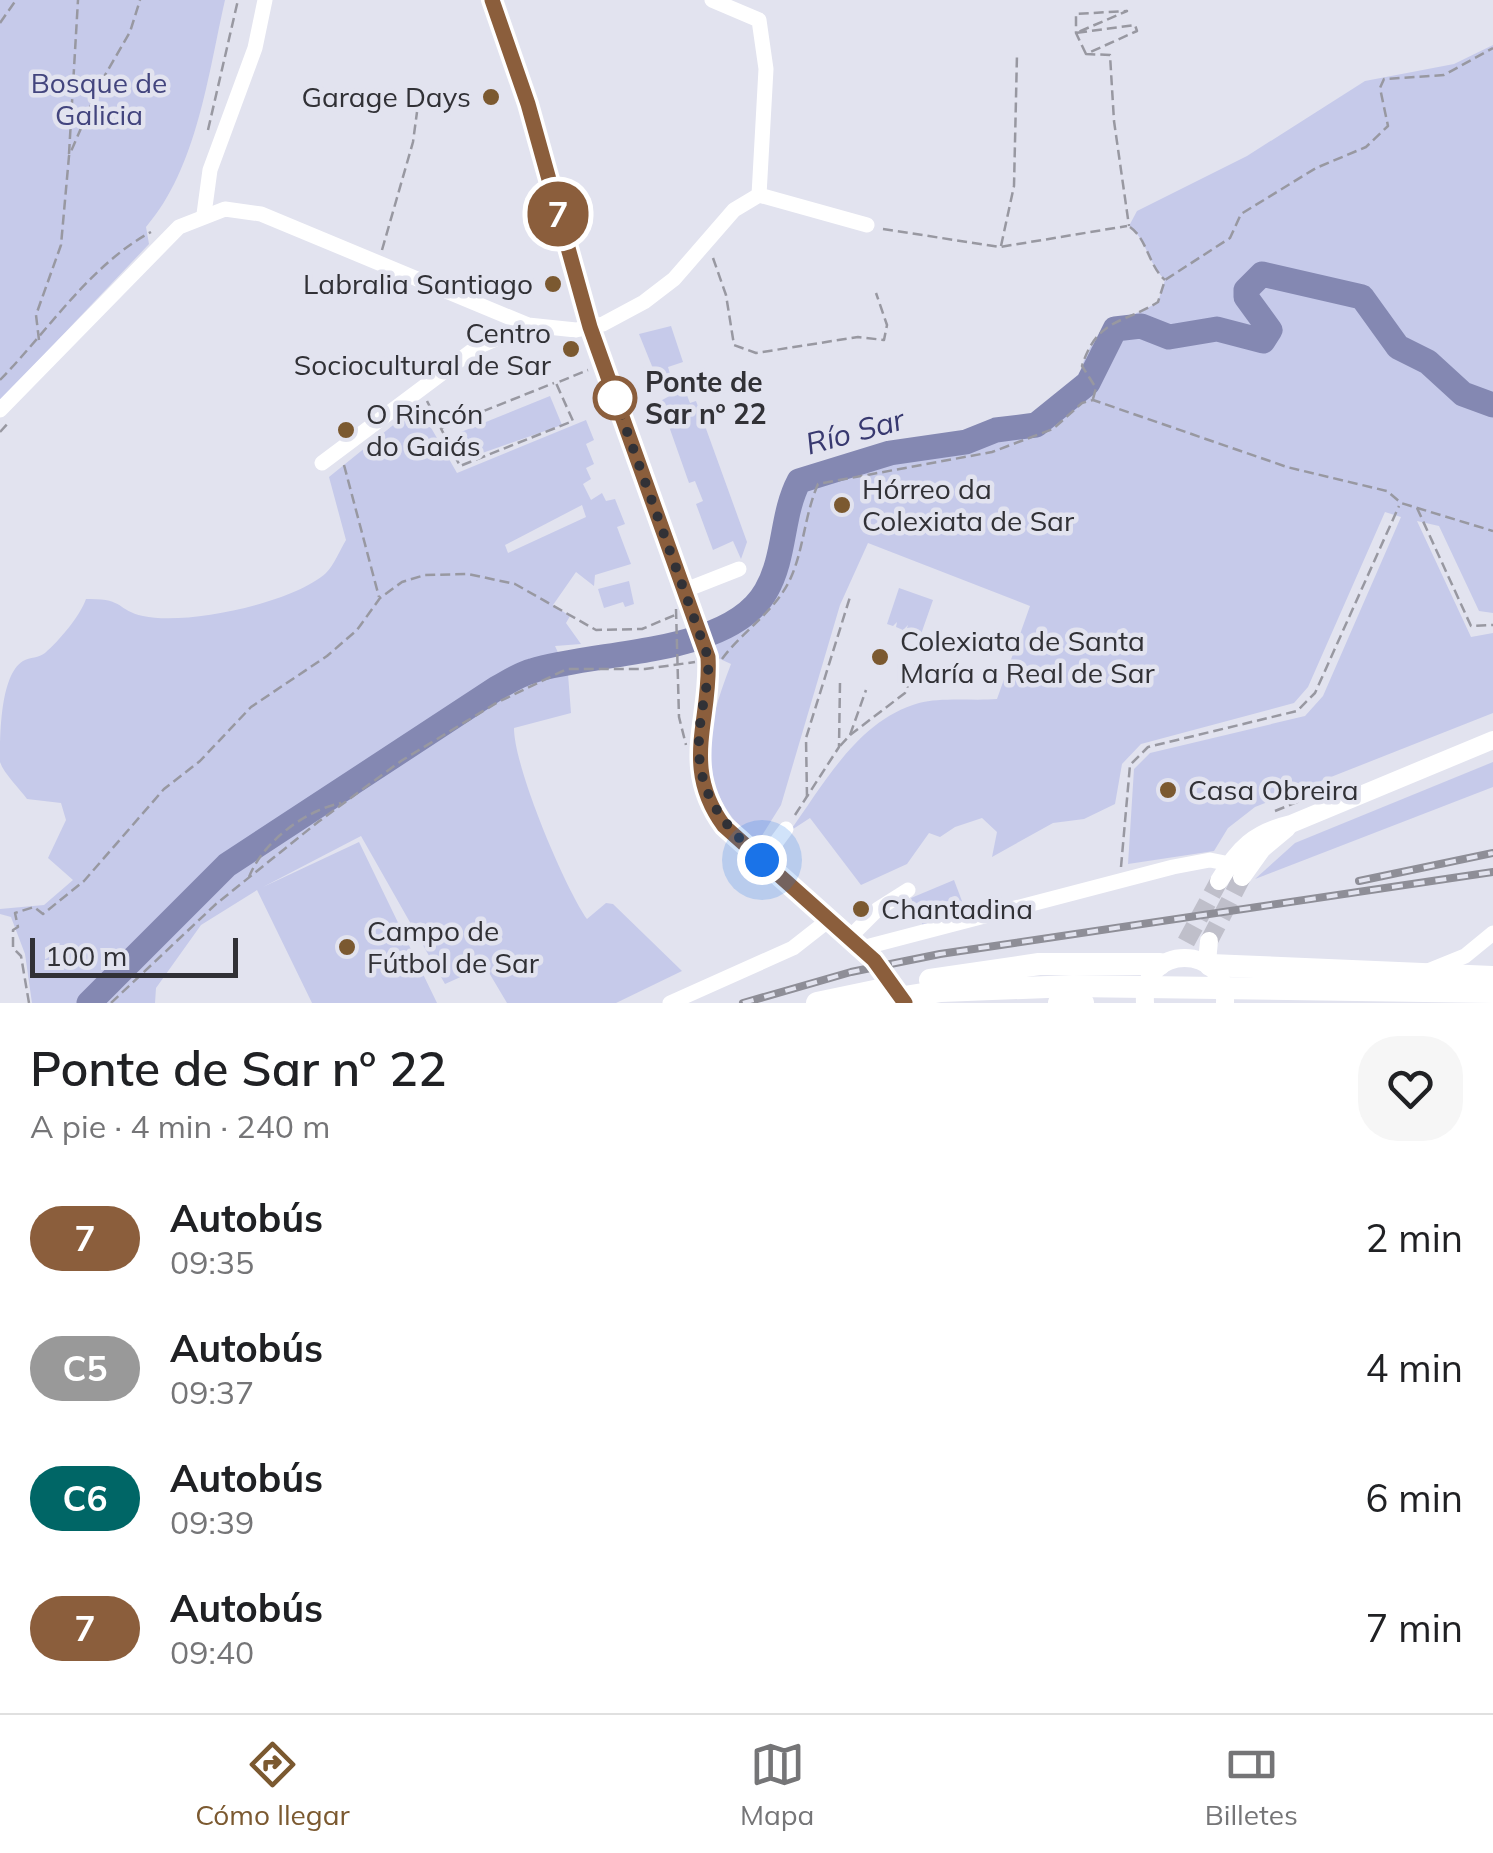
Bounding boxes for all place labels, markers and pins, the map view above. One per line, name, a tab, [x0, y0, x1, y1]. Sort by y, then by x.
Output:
place label: Garage Days	[301, 79, 471, 114]
marker: Garage Days	[480, 86, 502, 108]
place label: Labralia Santiago	[303, 266, 533, 301]
marker: Labralia Santiago	[542, 273, 564, 295]
place label: Centro Sociocultural de Sar	[294, 315, 552, 382]
marker: Centro Sociocultural de Sar	[560, 338, 582, 360]
place label: Ponte de Sar nº 22	[645, 364, 767, 431]
marker: Ponte de Sar nº 22	[594, 377, 636, 419]
place label: O Rincón do Gaiás	[366, 396, 483, 463]
marker: O Rincón do Gaiás	[335, 419, 357, 441]
place label: Hórreo da Colexiata de Sar	[862, 471, 1075, 538]
marker: Hórreo da Colexiata de Sar	[831, 494, 853, 516]
place label: Colexiata de Santa María a Real de Sar	[900, 623, 1156, 690]
marker: Colexiata de Santa María a Real de Sar	[869, 646, 891, 668]
place label: Casa Obreira	[1188, 772, 1359, 807]
marker: Casa Obreira	[1157, 779, 1179, 801]
place label: Chantadina	[881, 891, 1033, 926]
marker: Chantadina	[850, 898, 872, 920]
place label: Campo de Fútbol de Sar	[367, 913, 540, 980]
marker: Campo de Fútbol de Sar	[336, 936, 358, 958]

